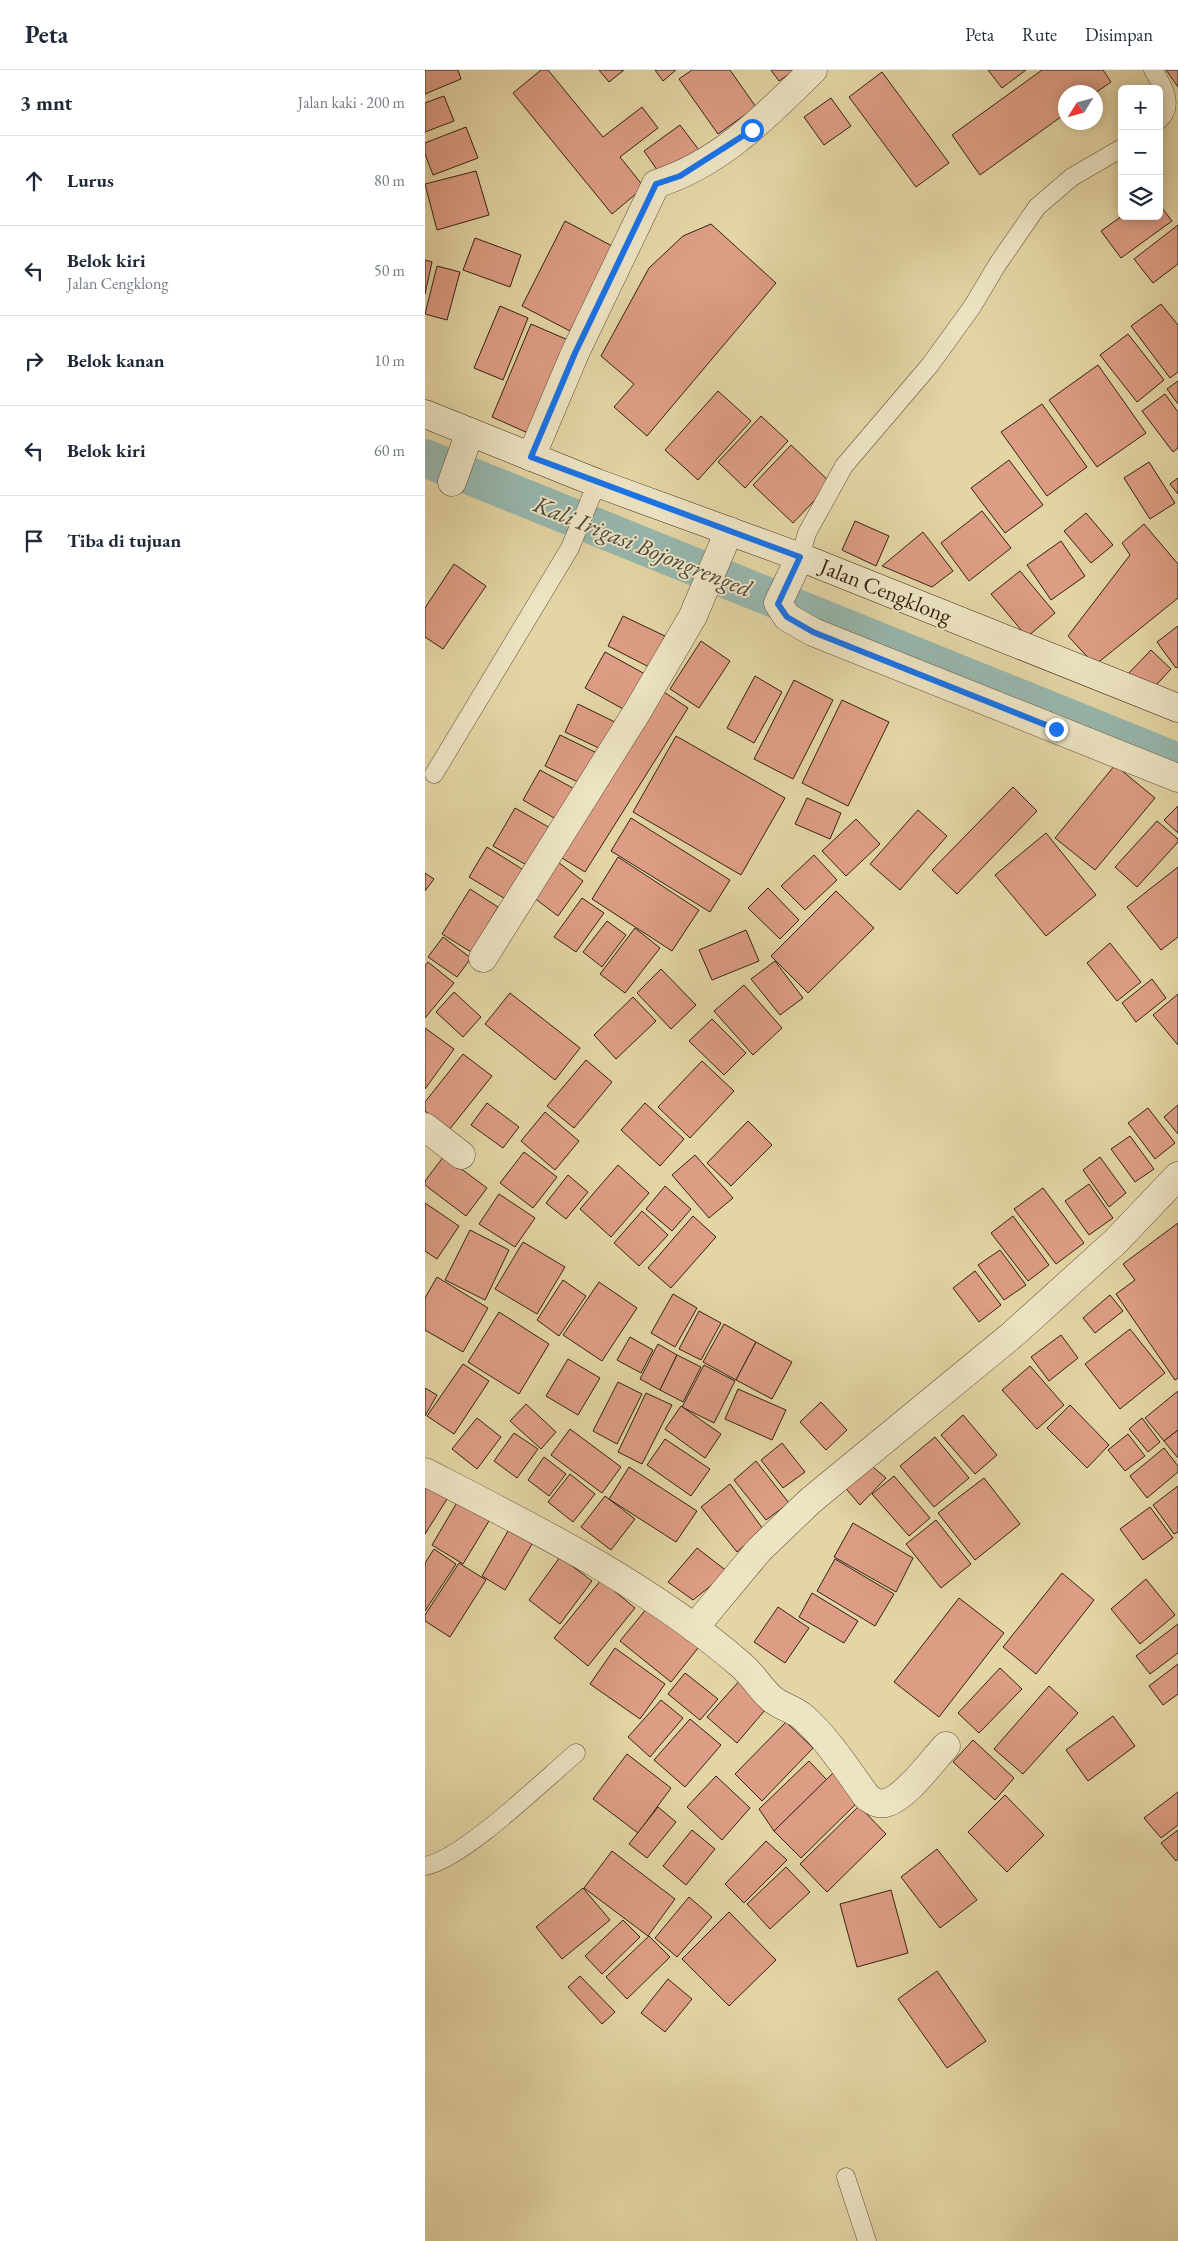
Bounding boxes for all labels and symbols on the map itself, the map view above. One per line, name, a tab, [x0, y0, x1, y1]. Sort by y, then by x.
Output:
north arrow	[1058, 85, 1103, 130]
route start	[741, 119, 764, 142]
water label: Kali Irigasi Bojongrenged	[528, 488, 757, 604]
street label: Jalan Cengklong	[814, 551, 956, 631]
route end	[1045, 718, 1068, 741]

